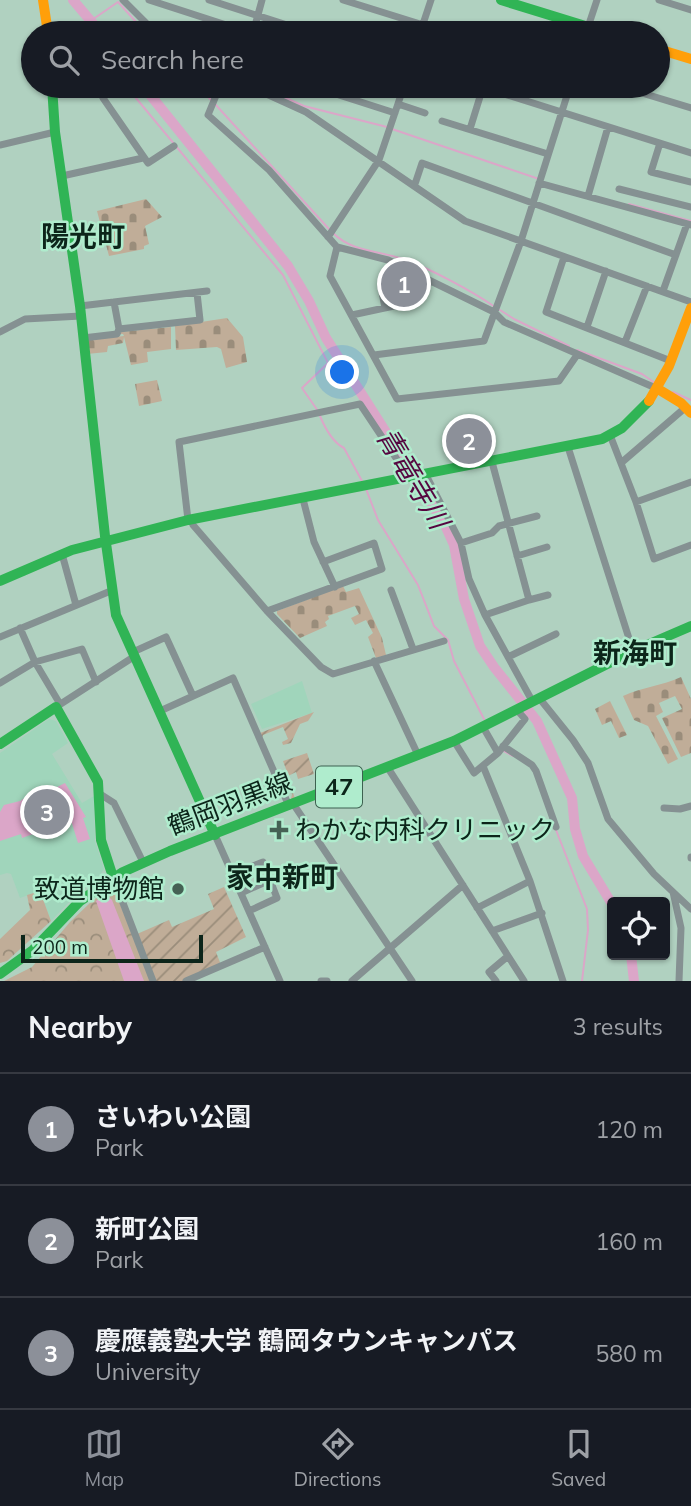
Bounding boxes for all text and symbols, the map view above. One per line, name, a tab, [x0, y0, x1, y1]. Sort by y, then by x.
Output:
search box	[21, 21, 670, 98]
icon: search	[45, 41, 83, 79]
text: Search here	[101, 43, 244, 76]
district label: 陽光町	[41, 218, 125, 253]
pin: 1	[381, 258, 427, 310]
your location	[325, 355, 359, 389]
pin: 2	[446, 415, 492, 467]
water label: 青竜寺川	[370, 421, 459, 537]
district label: 新海町	[593, 635, 677, 670]
street label: 鶴岡羽黒線	[163, 765, 296, 842]
road number: 47	[316, 766, 362, 808]
pin: 3	[24, 786, 70, 838]
place label: わかな内科クリニック	[295, 813, 555, 846]
marker: わかな内科クリニック	[269, 820, 289, 840]
district label: 家中新町	[226, 859, 338, 894]
place label: 致道博物館	[34, 872, 164, 905]
marker: 致道博物館	[170, 881, 186, 897]
map controls	[607, 897, 670, 960]
button: locate	[607, 897, 670, 960]
scale bar	[21, 932, 203, 964]
text: 200 m	[32, 935, 88, 959]
text: Nearby	[28, 1008, 132, 1046]
text: 3 results	[573, 1012, 663, 1041]
text: さいわい公園	[95, 1100, 251, 1133]
text: 1	[44, 1115, 58, 1144]
text: 120 m	[595, 1115, 663, 1144]
text: Park	[95, 1133, 143, 1162]
text: 新町公園	[95, 1212, 199, 1245]
text: 2	[44, 1227, 58, 1256]
text: 160 m	[595, 1227, 663, 1256]
text: Park	[95, 1245, 143, 1274]
text: 慶應義塾大学 鶴岡タウンキャンパス	[95, 1324, 518, 1357]
text: 3	[44, 1339, 58, 1368]
text: 580 m	[595, 1339, 663, 1368]
text: University	[95, 1357, 201, 1386]
tab: Map	[85, 1425, 124, 1491]
tab: Directions	[294, 1425, 382, 1491]
tab: Saved	[551, 1425, 606, 1491]

